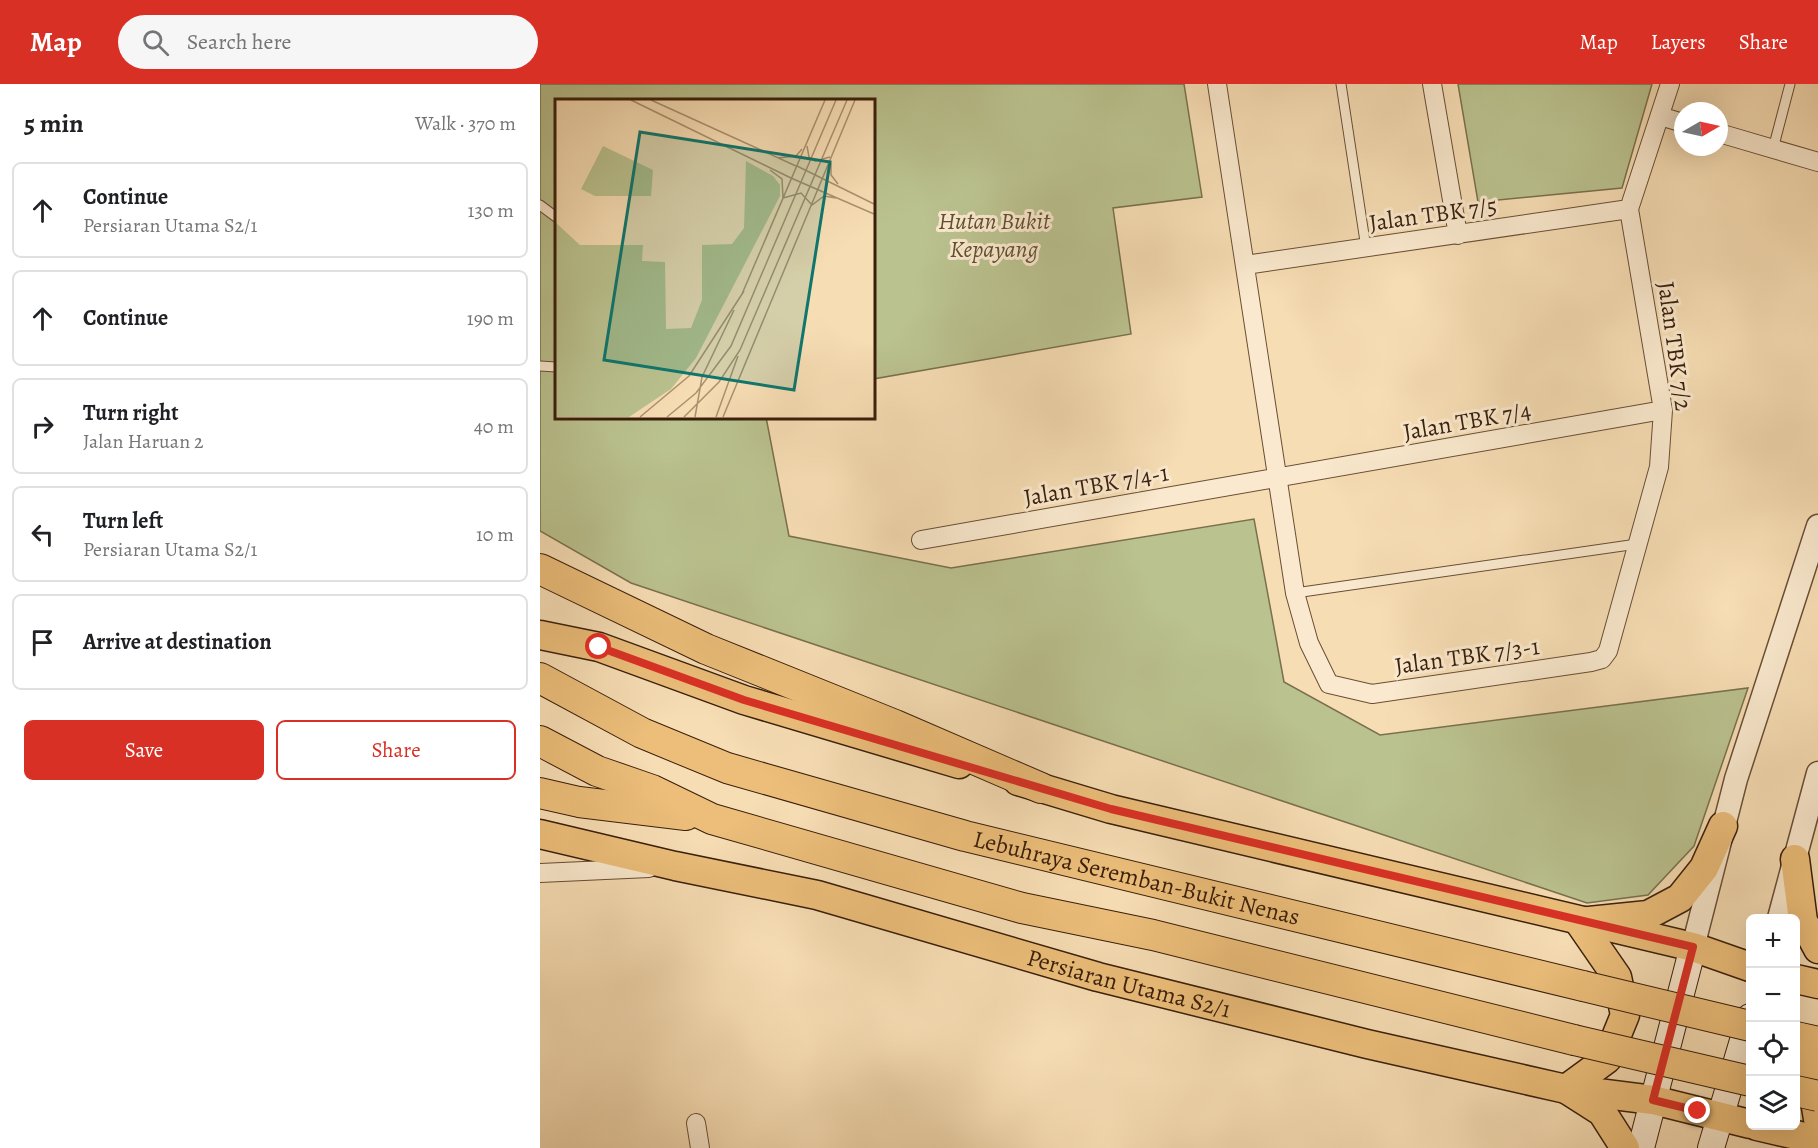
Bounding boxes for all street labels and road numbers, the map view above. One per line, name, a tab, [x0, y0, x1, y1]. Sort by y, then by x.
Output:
street label: Jalan TBK 7/5	[1367, 189, 1499, 239]
street label: Jalan TBK 7/2	[1650, 279, 1700, 413]
street label: Jalan TBK 7/4	[1401, 394, 1534, 448]
street label: Jalan TBK 7/4-1	[1021, 457, 1171, 513]
street label: Jalan TBK 7/3-1	[1393, 630, 1541, 682]
street label: Lebuhraya Seremban-Bukit Nenas	[970, 823, 1303, 933]
street label: Persiaran Utama S2/1	[1023, 941, 1234, 1025]

